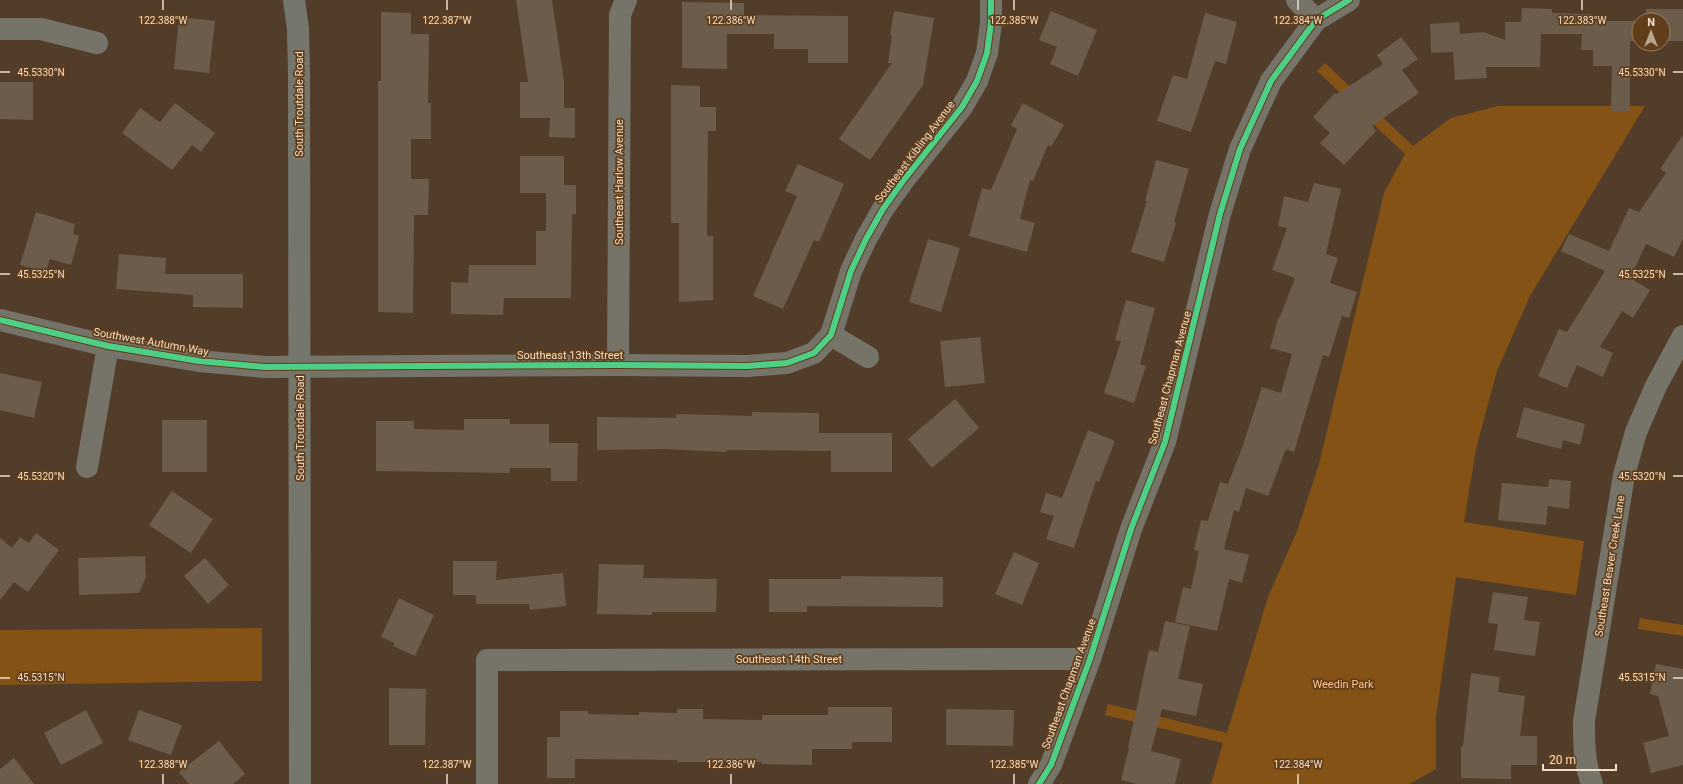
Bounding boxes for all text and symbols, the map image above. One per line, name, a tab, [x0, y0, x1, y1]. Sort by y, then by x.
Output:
north arrow	[1631, 12, 1671, 52]
text: 122.388°W	[139, 15, 188, 26]
text: 122.387°W	[423, 15, 472, 26]
text: 122.386°W	[707, 15, 756, 26]
text: 122.385°W	[990, 15, 1039, 26]
text: 122.384°W	[1274, 15, 1323, 26]
text: 122.383°W	[1558, 15, 1607, 26]
text: N	[1647, 16, 1655, 29]
street label: South Troutdale Road	[293, 51, 306, 157]
text: 45.5330°N	[17, 67, 65, 78]
text: 45.5330°N	[1618, 67, 1666, 78]
street label: Southeast Kibling Avenue	[872, 98, 958, 206]
street label: Southeast Harlow Avenue	[613, 119, 626, 245]
text: 45.5325°N	[17, 269, 65, 280]
text: 45.5325°N	[1618, 269, 1666, 280]
street label: Southeast Chapman Avenue	[1146, 309, 1194, 446]
street label: Southwest Autumn Way	[92, 325, 210, 359]
street label: Southeast 13th Street	[517, 349, 623, 362]
street label: South Troutdale Road	[294, 375, 307, 481]
text: 45.5320°N	[17, 471, 65, 482]
text: 45.5320°N	[1618, 471, 1666, 482]
street label: Southeast Beaver Creek Lane	[1592, 494, 1628, 638]
street label: Southeast Chapman Avenue	[1039, 617, 1099, 751]
street label: Southeast 14th Street	[736, 653, 842, 666]
text: 45.5315°N	[17, 672, 65, 683]
text: 45.5315°N	[1618, 672, 1666, 683]
park label: Weedin Park	[1312, 678, 1374, 691]
scale bar	[1543, 746, 1616, 772]
text: 20 m	[1549, 753, 1576, 767]
text: 122.388°W	[139, 759, 188, 770]
text: 122.387°W	[423, 759, 472, 770]
text: 122.386°W	[707, 759, 756, 770]
text: 122.385°W	[990, 759, 1039, 770]
text: 122.384°W	[1274, 759, 1323, 770]

